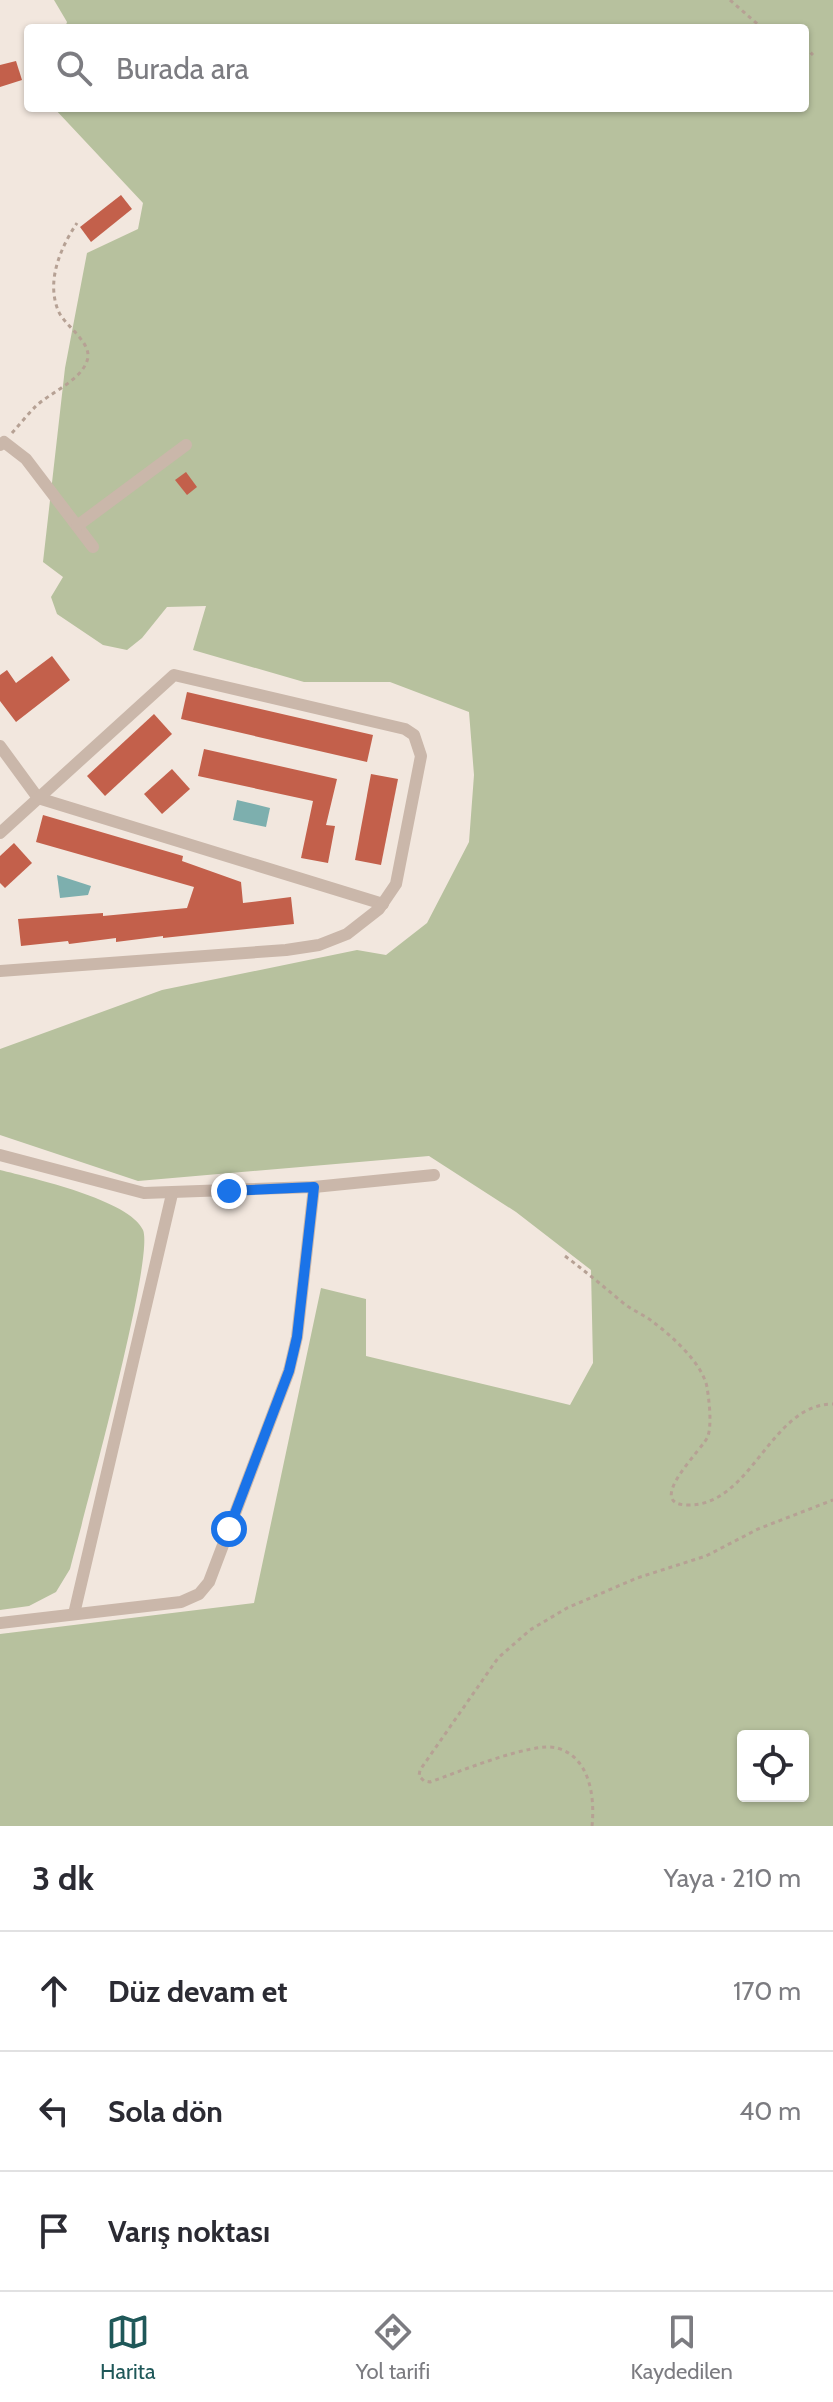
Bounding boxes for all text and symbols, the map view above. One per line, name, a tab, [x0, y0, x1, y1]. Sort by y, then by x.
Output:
search box	[24, 24, 809, 112]
icon: search	[52, 46, 96, 90]
text: Burada ara	[116, 50, 249, 87]
route end	[211, 1173, 247, 1209]
route start	[211, 1511, 247, 1547]
map controls	[737, 1730, 809, 1802]
button: locate	[737, 1730, 809, 1802]
text: 3 dk	[32, 1857, 94, 1899]
text: Yaya · 210 m	[664, 1862, 801, 1894]
icon: ahead	[32, 1969, 76, 2013]
text: Düz devam et	[108, 1973, 288, 2010]
text: 170 m	[733, 1975, 801, 2007]
icon: left	[32, 2089, 76, 2133]
text: Sola dön	[108, 2093, 223, 2130]
text: 40 m	[739, 2095, 801, 2127]
icon: arrive	[32, 2209, 76, 2253]
text: Varış noktası	[108, 2213, 270, 2250]
tab: Harita	[100, 2310, 156, 2385]
tab: Yol tarifi	[356, 2310, 430, 2385]
tab: Kaydedilen	[630, 2310, 733, 2385]

